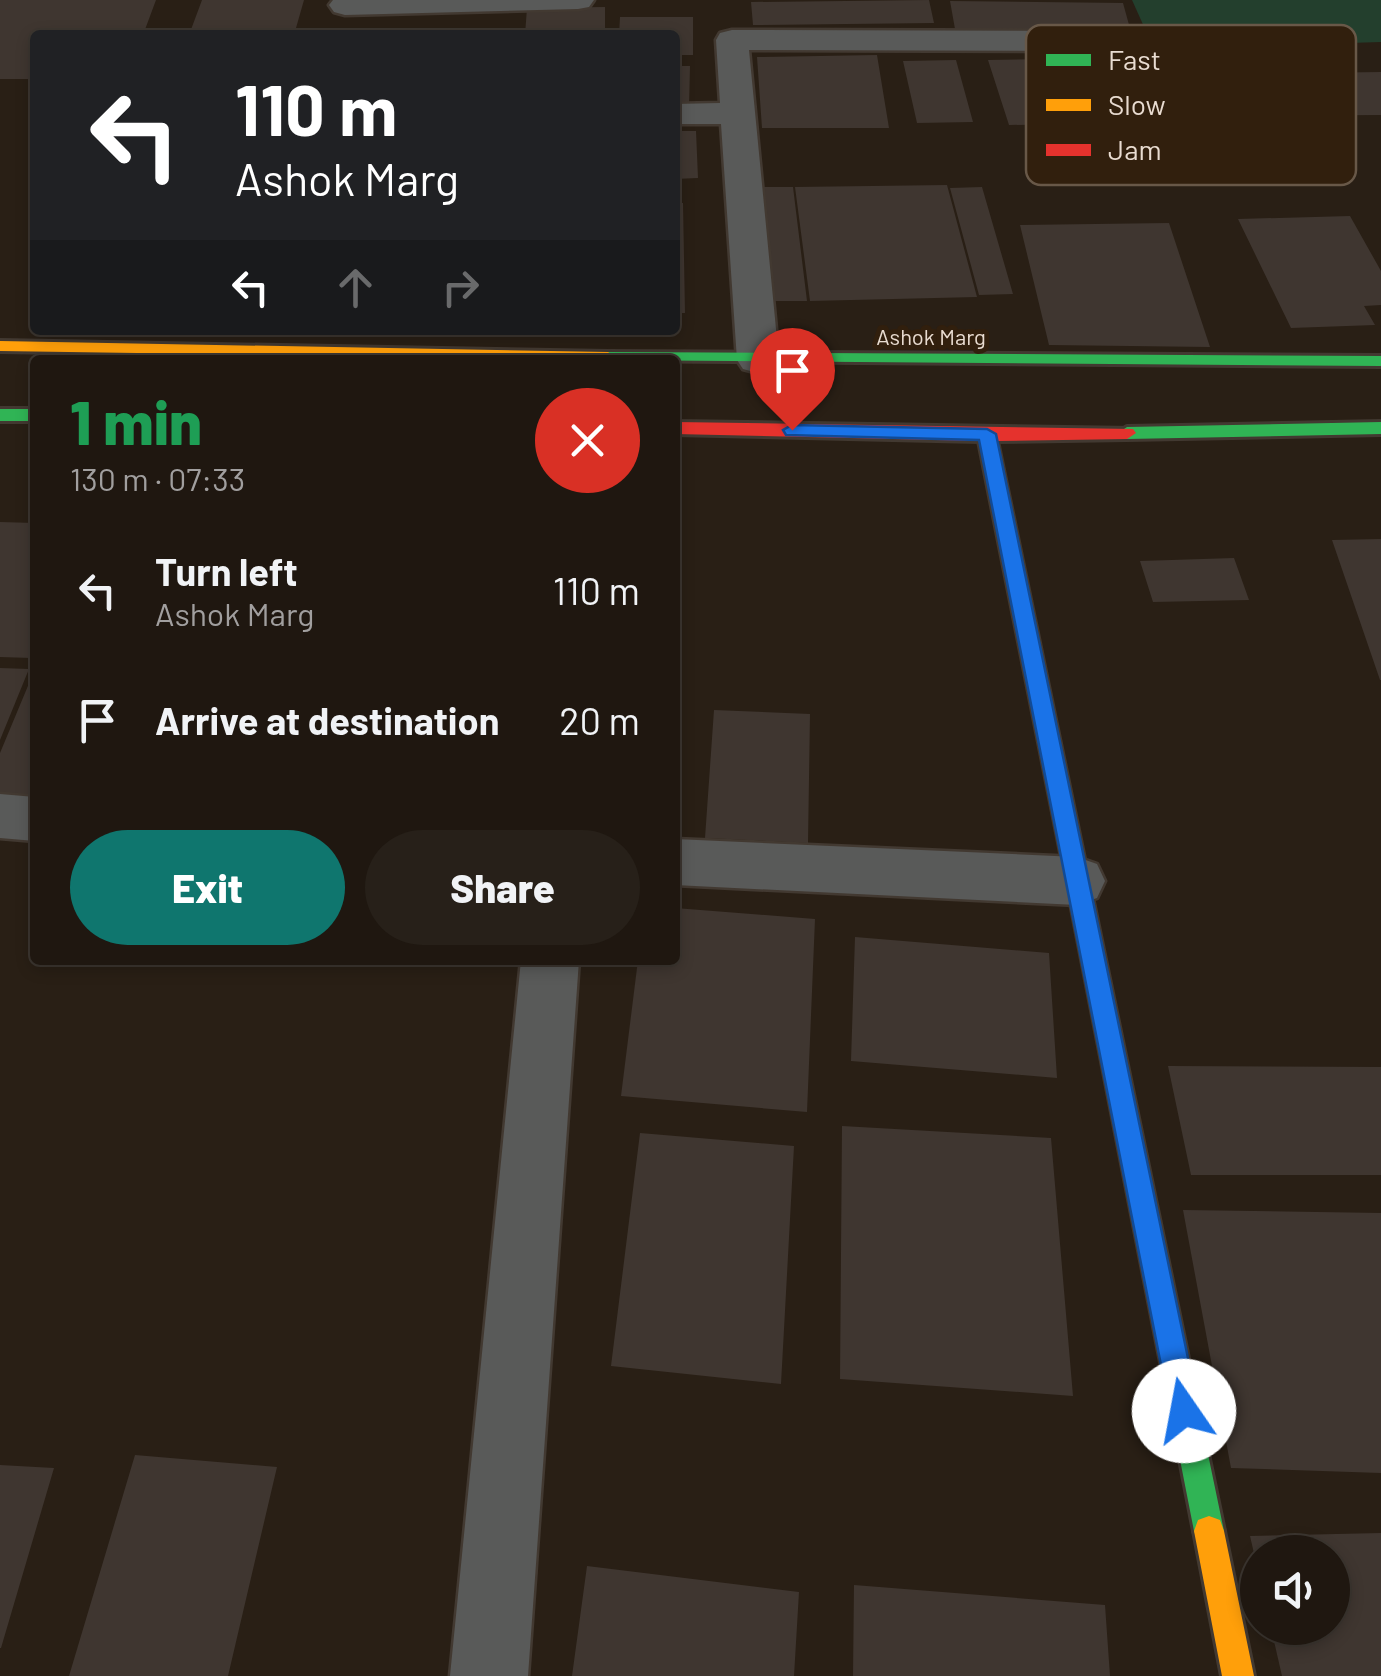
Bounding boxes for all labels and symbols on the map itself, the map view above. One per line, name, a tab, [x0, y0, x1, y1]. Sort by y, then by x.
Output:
legend	[1026, 25, 1356, 185]
text: Fast	[1108, 42, 1161, 76]
text: Slow	[1108, 87, 1166, 121]
text: Jam	[1108, 132, 1162, 166]
street label: Ashok Marg	[876, 323, 986, 349]
pin	[750, 328, 835, 431]
position arrow	[1132, 1359, 1236, 1463]

